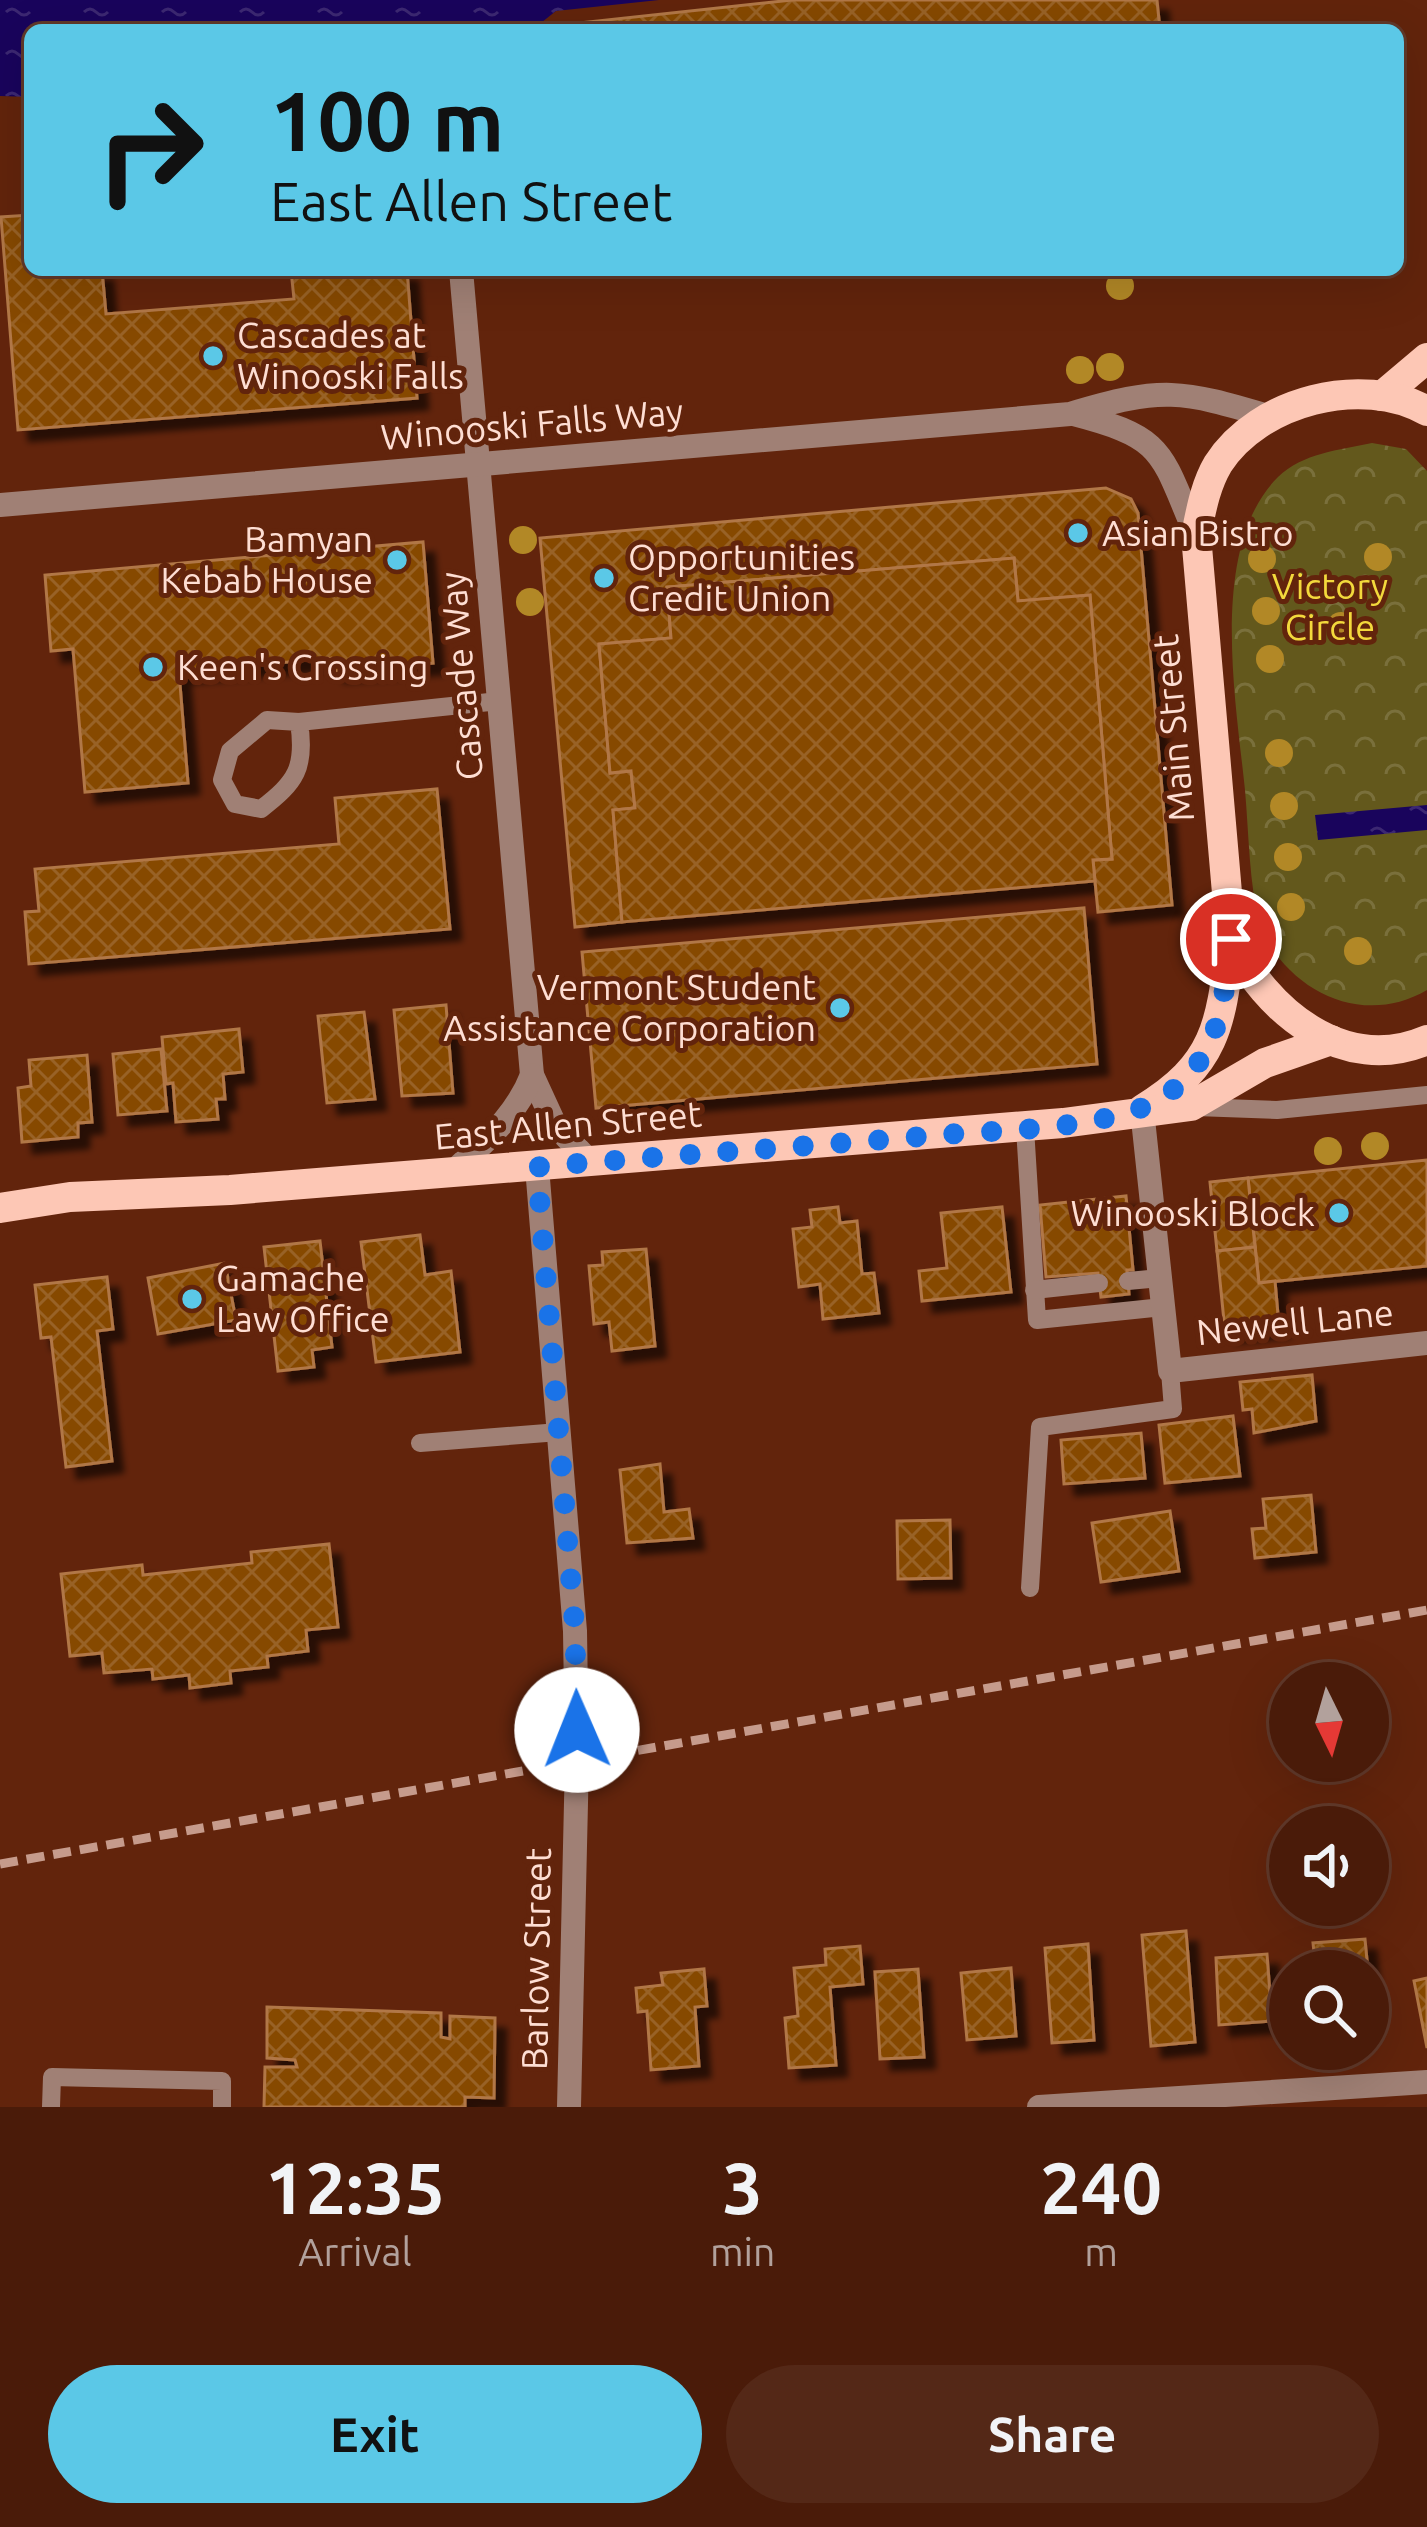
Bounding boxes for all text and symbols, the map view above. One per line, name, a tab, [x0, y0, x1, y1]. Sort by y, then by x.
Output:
icon: right	[72, 72, 228, 228]
text: 100 m	[270, 73, 504, 167]
text: East Allen Street	[270, 171, 672, 231]
place label: Cascades at Winooski Falls	[237, 314, 464, 396]
marker: Cascades at Winooski Falls	[200, 343, 226, 369]
street label: Winooski Falls Way	[379, 390, 685, 457]
place label: Asian Bistro	[1102, 512, 1294, 553]
place label: Bamyan Kebab House	[161, 518, 373, 600]
marker: Asian Bistro	[1065, 520, 1091, 546]
place label: Opportunities Credit Union	[628, 536, 855, 618]
marker: Bamyan Kebab House	[384, 547, 410, 573]
marker: Opportunities Credit Union	[591, 565, 617, 591]
park label: Victory Circle	[1272, 565, 1388, 647]
street label: Cascade Way	[431, 570, 490, 782]
street label: Main Street	[1144, 633, 1201, 823]
place label: Keen's Crossing	[177, 646, 429, 687]
marker: Keen's Crossing	[140, 654, 166, 680]
pin	[1180, 888, 1282, 990]
icon: arrive	[1198, 906, 1264, 972]
place label: Vermont Student Assistance Corporation	[443, 966, 816, 1048]
marker: Vermont Student Assistance Corporation	[827, 995, 853, 1021]
street label: East Allen Street	[433, 1092, 703, 1157]
place label: Winooski Block	[1070, 1192, 1315, 1233]
marker: Winooski Block	[1326, 1200, 1352, 1226]
place label: Gamache Law Office	[216, 1257, 390, 1339]
marker: Gamache Law Office	[179, 1286, 205, 1312]
street label: Newell Lane	[1194, 1291, 1395, 1352]
north arrow	[1269, 1662, 1389, 1782]
map controls	[1269, 1662, 1389, 2070]
position arrow	[514, 1667, 640, 1793]
button: sound	[1269, 1806, 1389, 1926]
street label: Barlow Street	[513, 1848, 558, 2070]
button: search	[1269, 1950, 1389, 2070]
text: 12:35	[265, 2147, 445, 2228]
text: 3	[722, 2147, 763, 2228]
text: 240	[1040, 2147, 1162, 2228]
text: Arrival	[298, 2230, 412, 2273]
text: min	[710, 2230, 775, 2273]
text: m	[1084, 2230, 1118, 2273]
button: Exit	[48, 2365, 702, 2503]
button: Share	[726, 2365, 1379, 2503]

